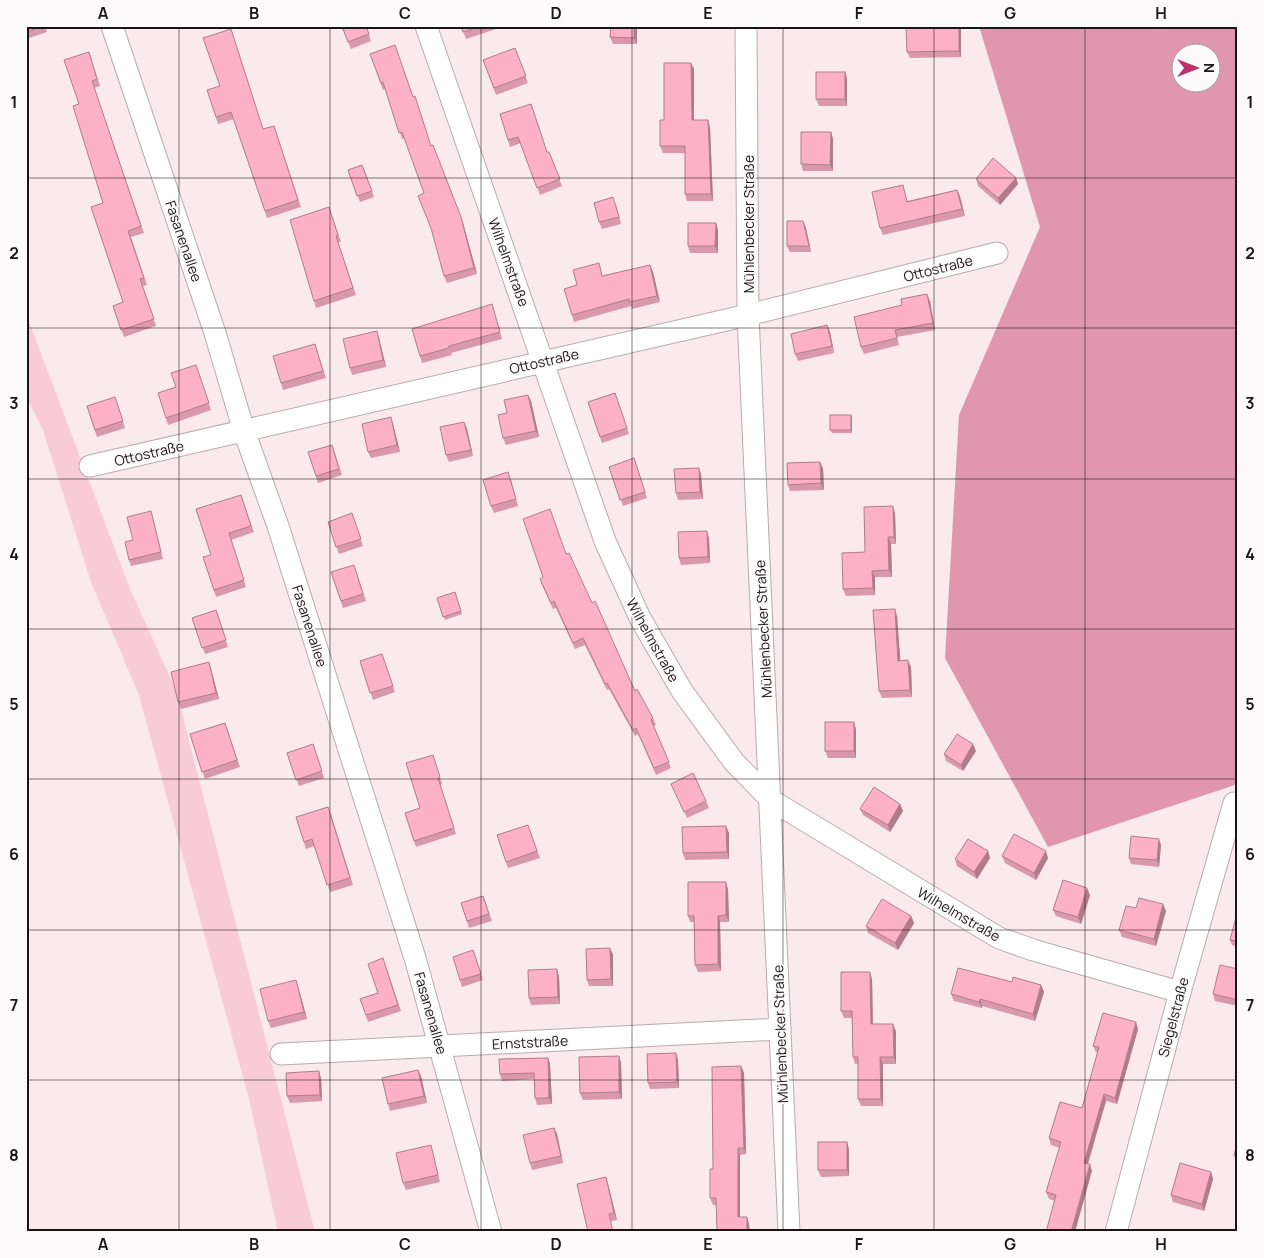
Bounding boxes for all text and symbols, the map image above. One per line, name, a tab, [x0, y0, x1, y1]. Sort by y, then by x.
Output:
text: A	[98, 2, 109, 24]
text: B	[249, 2, 259, 24]
text: C	[399, 2, 411, 24]
text: D	[550, 2, 562, 24]
text: E	[703, 2, 713, 24]
text: F	[855, 2, 864, 24]
text: G	[1004, 2, 1016, 24]
text: H	[1155, 2, 1167, 24]
north arrow	[1172, 42, 1222, 92]
text: N	[1200, 63, 1219, 73]
text: 1	[10, 91, 18, 113]
text: 1	[1246, 91, 1254, 113]
street label: Mühlenbecker Straße	[739, 155, 758, 293]
street label: Fasanenallee	[161, 198, 207, 284]
street label: Wilhelmstraße	[484, 215, 534, 309]
text: 2	[9, 242, 19, 264]
text: 2	[1245, 242, 1255, 264]
street label: Ottostraße	[901, 250, 975, 286]
street label: Ottostraße	[507, 344, 581, 378]
text: 3	[9, 392, 19, 414]
text: 3	[1245, 392, 1255, 414]
street label: Ottostraße	[112, 436, 186, 470]
text: 4	[9, 543, 19, 565]
text: 4	[1245, 543, 1255, 565]
street label: Mühlenbecker Straße	[750, 559, 776, 699]
street label: Fasanenallee	[288, 583, 332, 669]
street label: Wilhelmstraße	[622, 595, 684, 685]
text: 5	[9, 693, 19, 715]
text: 5	[1245, 693, 1255, 715]
text: 6	[9, 843, 19, 865]
text: 6	[1245, 843, 1255, 865]
street label: Wilhelmstraße	[914, 883, 1004, 945]
street label: Mühlenbecker Straße	[768, 965, 792, 1103]
street label: Fasanenallee	[410, 970, 452, 1056]
street label: Siegelstraße	[1153, 975, 1193, 1059]
text: 7	[10, 994, 18, 1016]
text: 7	[1246, 994, 1254, 1016]
street label: Ernststraße	[491, 1031, 569, 1053]
text: 8	[9, 1144, 19, 1166]
text: 8	[1245, 1144, 1255, 1166]
text: A	[98, 1233, 109, 1255]
text: B	[249, 1233, 259, 1255]
text: C	[399, 1233, 411, 1255]
text: D	[550, 1233, 562, 1255]
text: E	[703, 1233, 713, 1255]
text: F	[855, 1233, 864, 1255]
text: G	[1004, 1233, 1016, 1255]
text: H	[1155, 1233, 1167, 1255]

